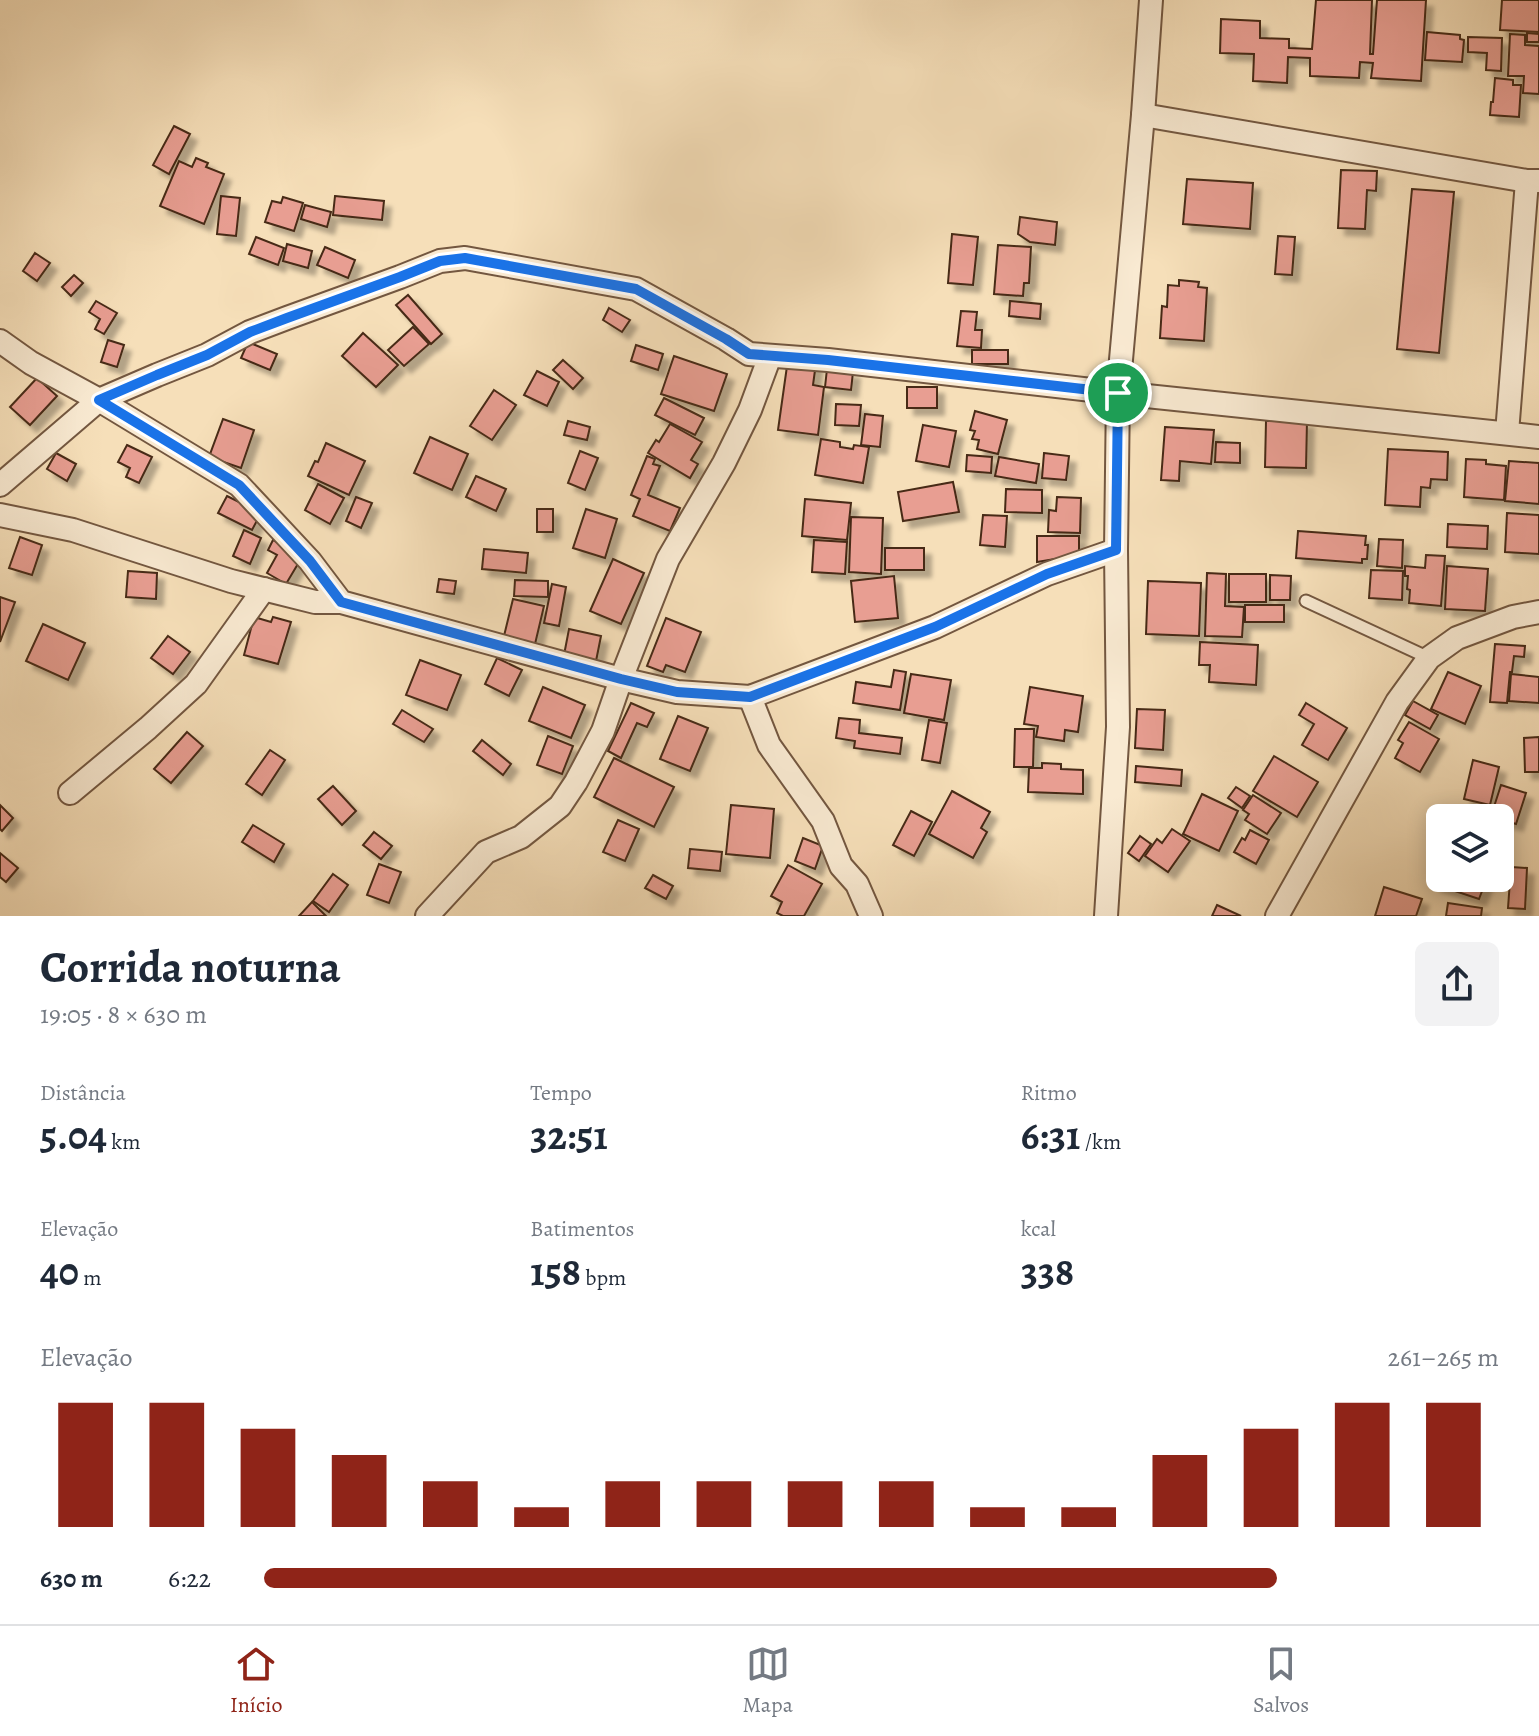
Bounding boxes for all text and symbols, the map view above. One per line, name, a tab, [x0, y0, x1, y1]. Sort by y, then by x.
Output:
pin	[1084, 359, 1152, 427]
icon: arrive	[1096, 371, 1140, 415]
map controls	[1426, 804, 1514, 892]
button: layers	[1426, 804, 1514, 892]
text: Corrida noturna	[40, 937, 341, 997]
button: share	[1415, 942, 1499, 1026]
text: 19:05 · 8 × 630 m	[40, 997, 207, 1032]
text: Distância	[40, 1078, 126, 1108]
text: Tempo	[530, 1078, 592, 1108]
text: Ritmo	[1021, 1078, 1077, 1108]
text: 5.04	[40, 1108, 107, 1163]
text: 32:51	[530, 1108, 608, 1163]
text: 6:31	[1021, 1108, 1080, 1163]
text: km	[107, 1127, 141, 1157]
text: /km	[1080, 1127, 1121, 1157]
text: Elevação	[40, 1214, 118, 1244]
text: Batimentos	[530, 1214, 634, 1244]
text: kcal	[1021, 1214, 1056, 1244]
text: 40	[40, 1244, 79, 1299]
text: 158	[530, 1244, 581, 1299]
text: 338	[1021, 1244, 1074, 1299]
text: m	[79, 1263, 102, 1293]
text: bpm	[581, 1263, 626, 1293]
text: Elevação	[40, 1340, 132, 1375]
text: 261–265 m	[1388, 1340, 1499, 1375]
text: 630 m	[40, 1561, 103, 1596]
text: 6:22	[168, 1561, 211, 1596]
tab: Início	[230, 1642, 282, 1720]
tab: Mapa	[742, 1642, 793, 1720]
tab: Salvos	[1253, 1642, 1309, 1720]

